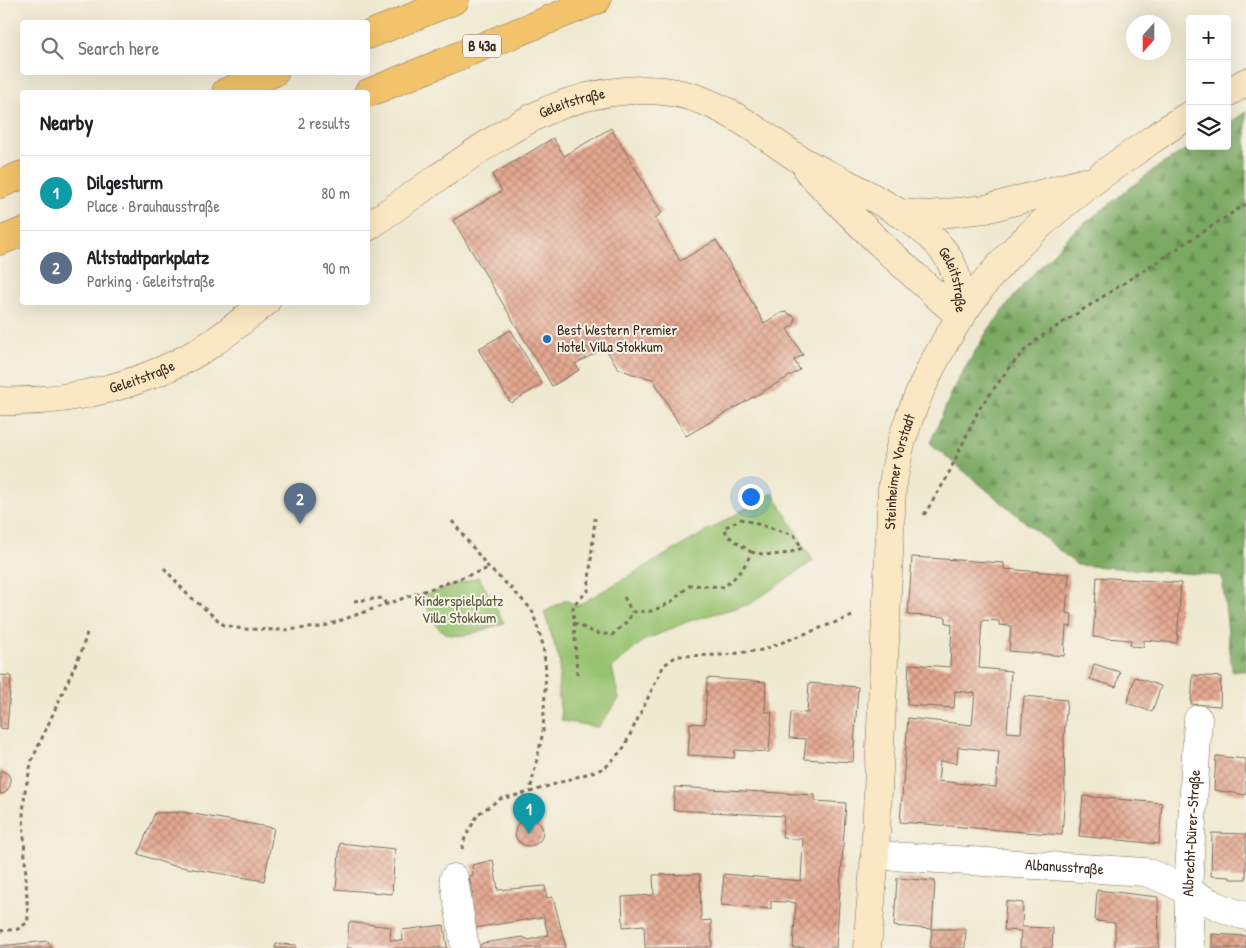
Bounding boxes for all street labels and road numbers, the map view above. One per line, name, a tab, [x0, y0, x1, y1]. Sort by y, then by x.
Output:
road number: B 43a	[463, 34, 501, 58]
street label: Geleitstraße	[535, 83, 606, 123]
street label: Geleitstraße	[934, 242, 972, 313]
street label: Geleitstraße	[107, 355, 178, 398]
street label: Steinheimer Vorstadt	[879, 410, 920, 530]
street label: Albrecht-Dürer-Straße	[1177, 769, 1205, 897]
street label: Albanusstraße	[1025, 853, 1105, 879]

